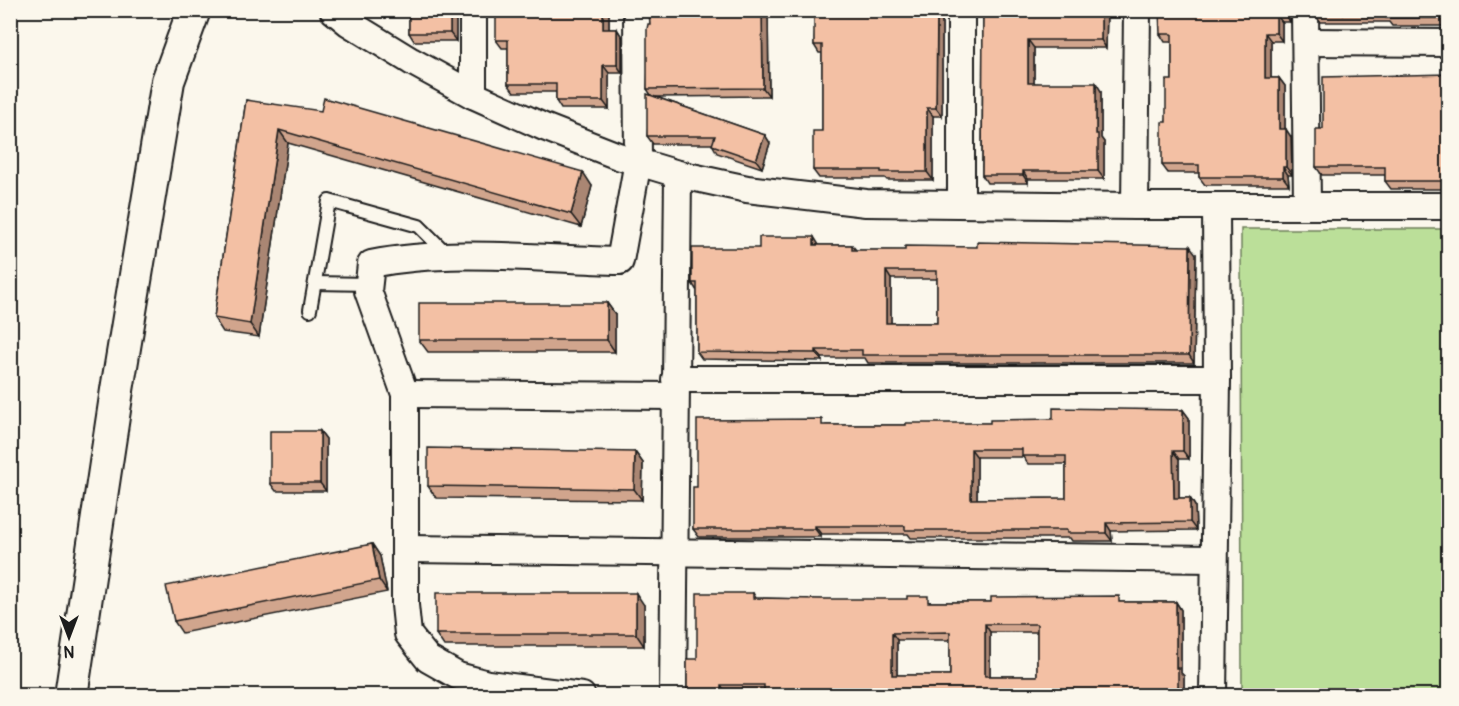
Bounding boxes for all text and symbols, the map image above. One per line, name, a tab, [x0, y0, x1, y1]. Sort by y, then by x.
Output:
north arrow	[39, 607, 99, 667]
text: N	[63, 641, 74, 661]

